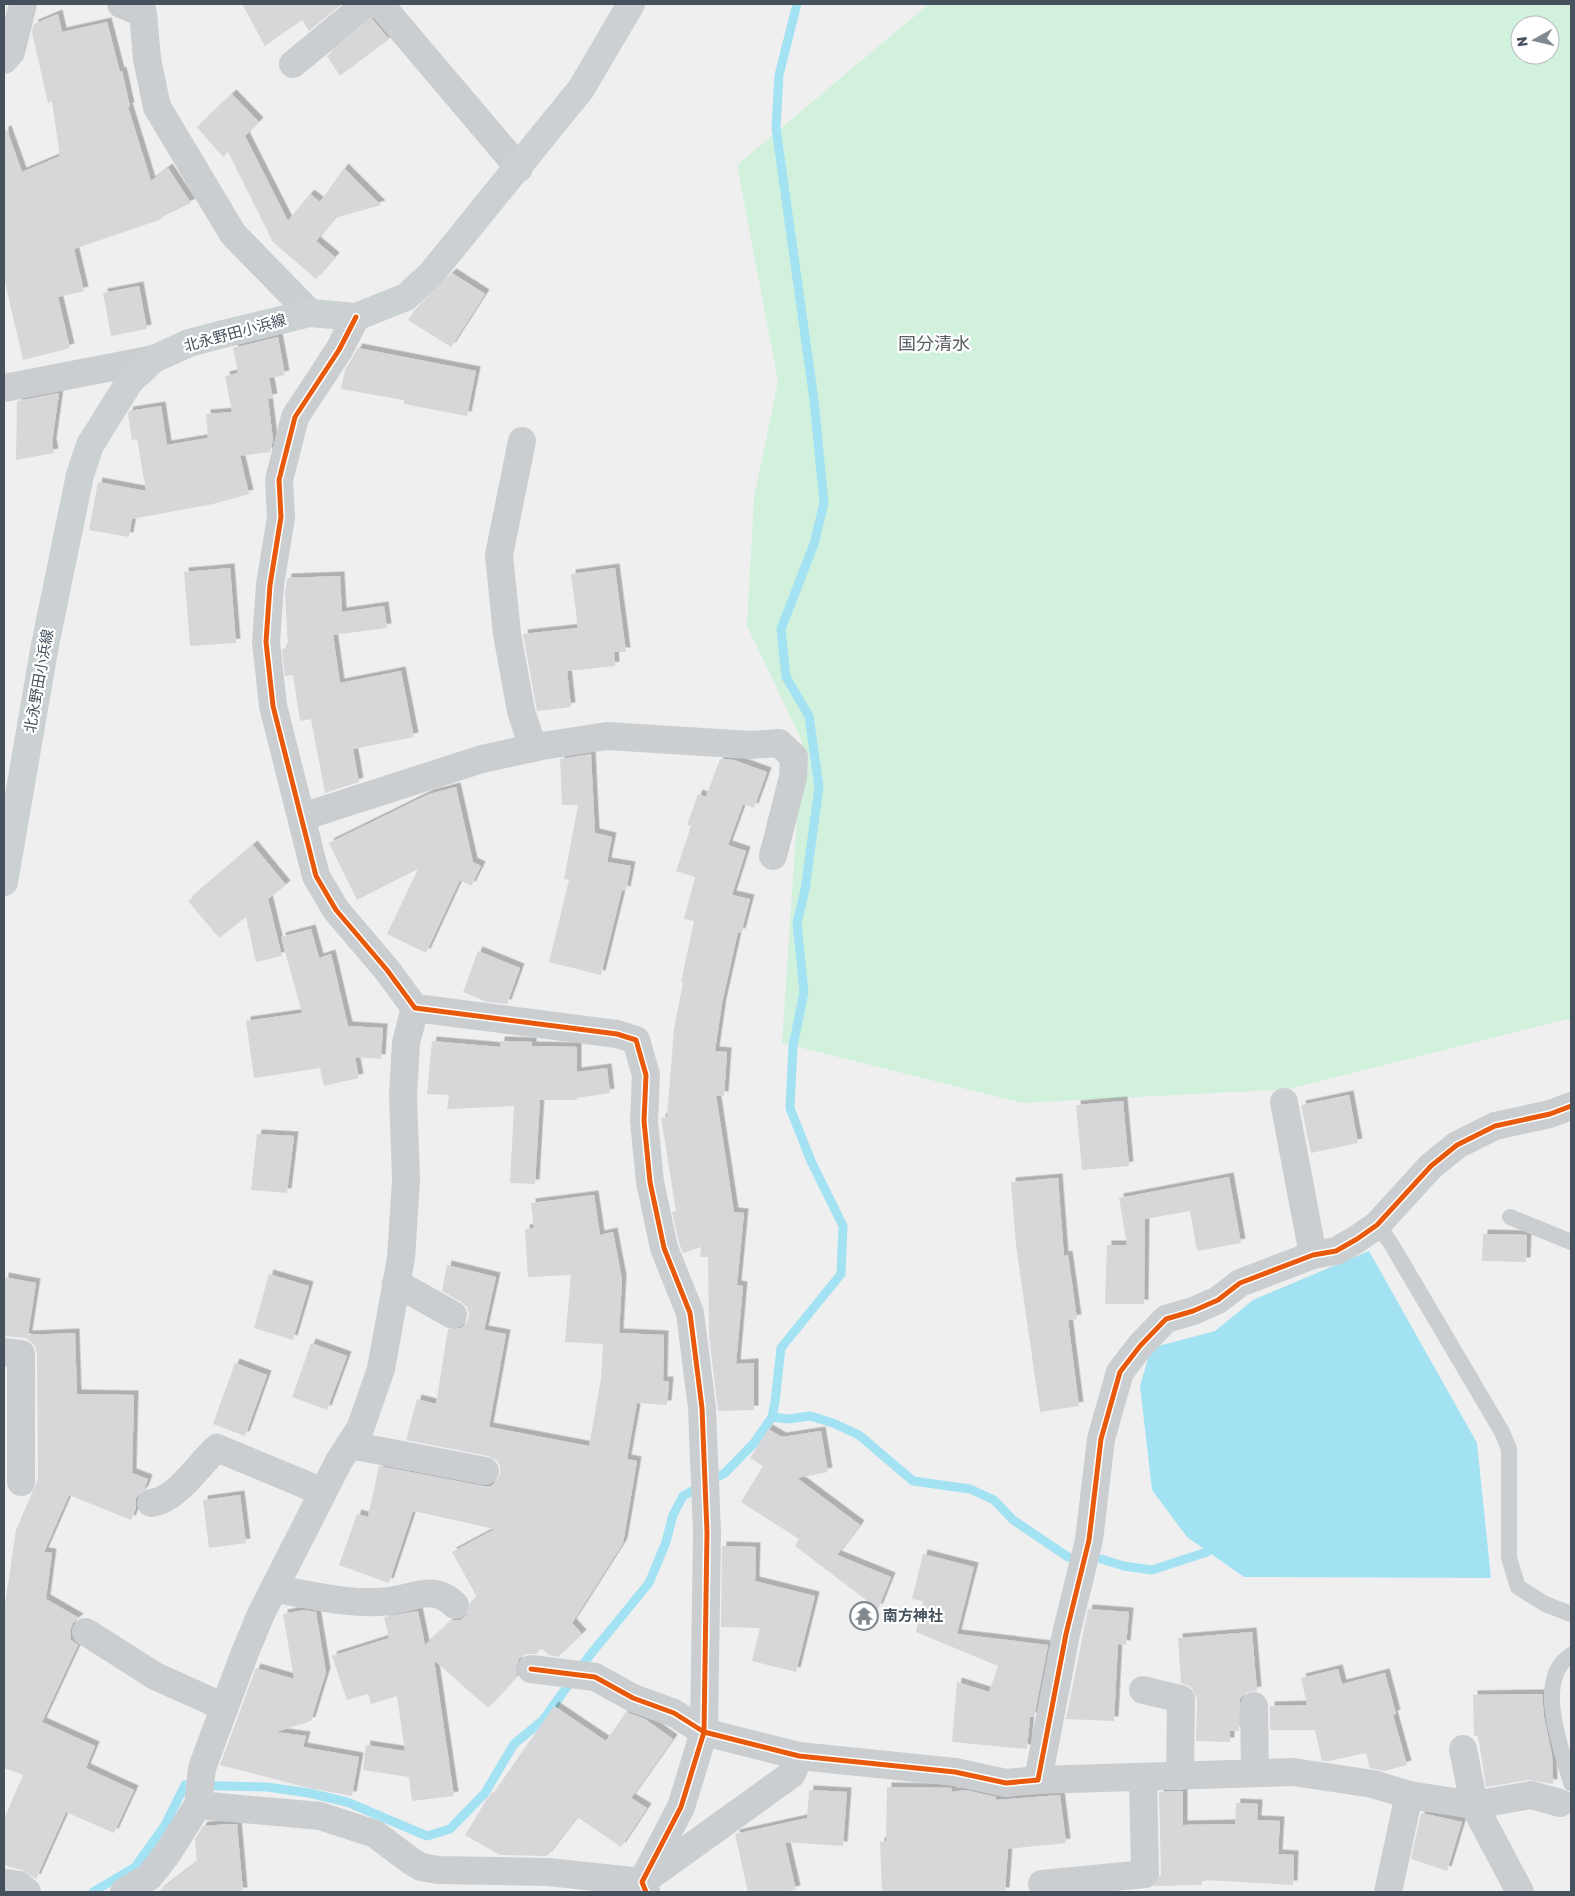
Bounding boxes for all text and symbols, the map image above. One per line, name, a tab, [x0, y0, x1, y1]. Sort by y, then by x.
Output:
north arrow	[1510, 15, 1560, 65]
text: N	[1514, 36, 1532, 48]
street label: 北永野田小浜線	[182, 311, 288, 355]
district label: 国分清水	[898, 333, 970, 355]
street label: 北永野田小浜線	[21, 628, 57, 734]
temple icon: 南方神社	[849, 1601, 879, 1631]
place label: 南方神社	[883, 1607, 943, 1625]

